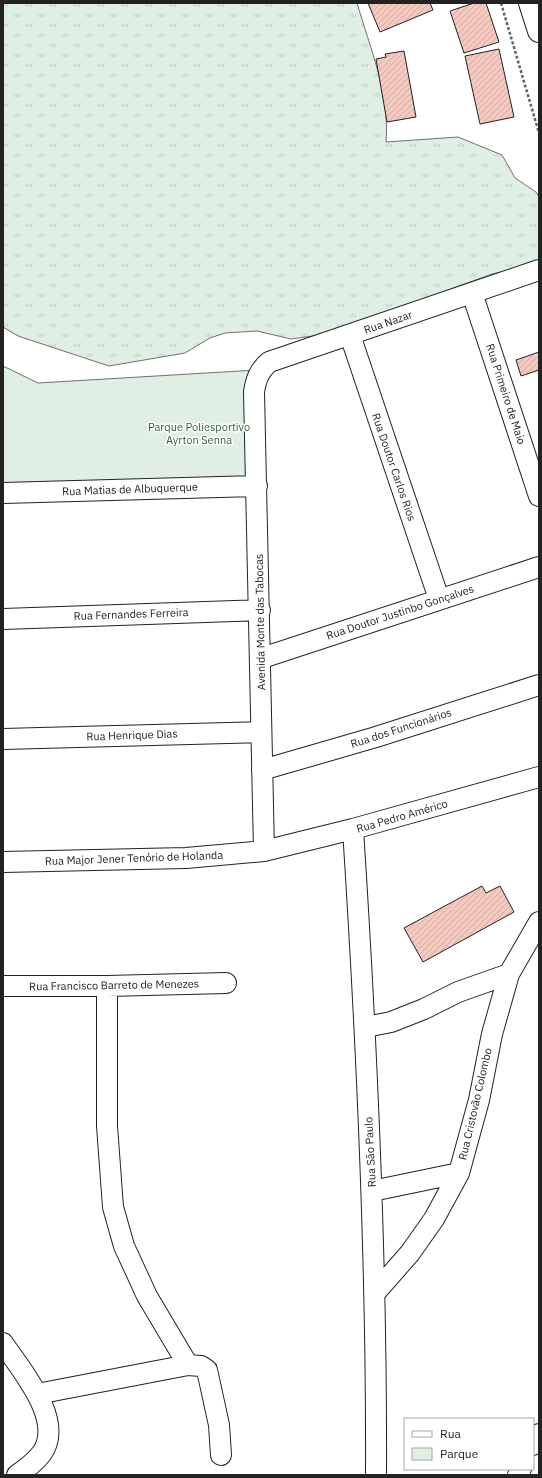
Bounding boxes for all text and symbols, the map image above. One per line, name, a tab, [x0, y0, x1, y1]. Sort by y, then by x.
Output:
street label: Rua Nazar	[362, 307, 414, 337]
street label: Rua Primeiro de Maio	[483, 342, 529, 446]
street label: Rua Doutor Carlos Rios	[369, 411, 419, 523]
park label: Parque Poliesportivo Ayrton Senna	[148, 420, 250, 447]
street label: Rua Matias de Albuquerque	[62, 480, 198, 498]
street label: Avenida Monte das Tabocas	[252, 554, 268, 690]
street label: Rua Doutor Justinbo Gonçalves	[324, 581, 476, 643]
street label: Rua Fernandes Ferreira	[73, 605, 189, 623]
street label: Rua dos Funcionários	[349, 705, 453, 751]
street label: Rua Henrique Dias	[86, 726, 178, 744]
street label: Rua Pedro Américo	[355, 796, 449, 836]
street label: Rua Major Jener Tenório de Holanda	[45, 848, 224, 868]
street label: Rua Francisco Barreto de Menezes	[29, 977, 199, 993]
street label: Rua Cristovão Colombo	[455, 1047, 495, 1161]
street label: Rua São Paulo	[361, 1116, 379, 1188]
legend	[404, 1418, 534, 1470]
text: Rua	[440, 1426, 461, 1441]
text: Parque	[440, 1446, 479, 1461]

